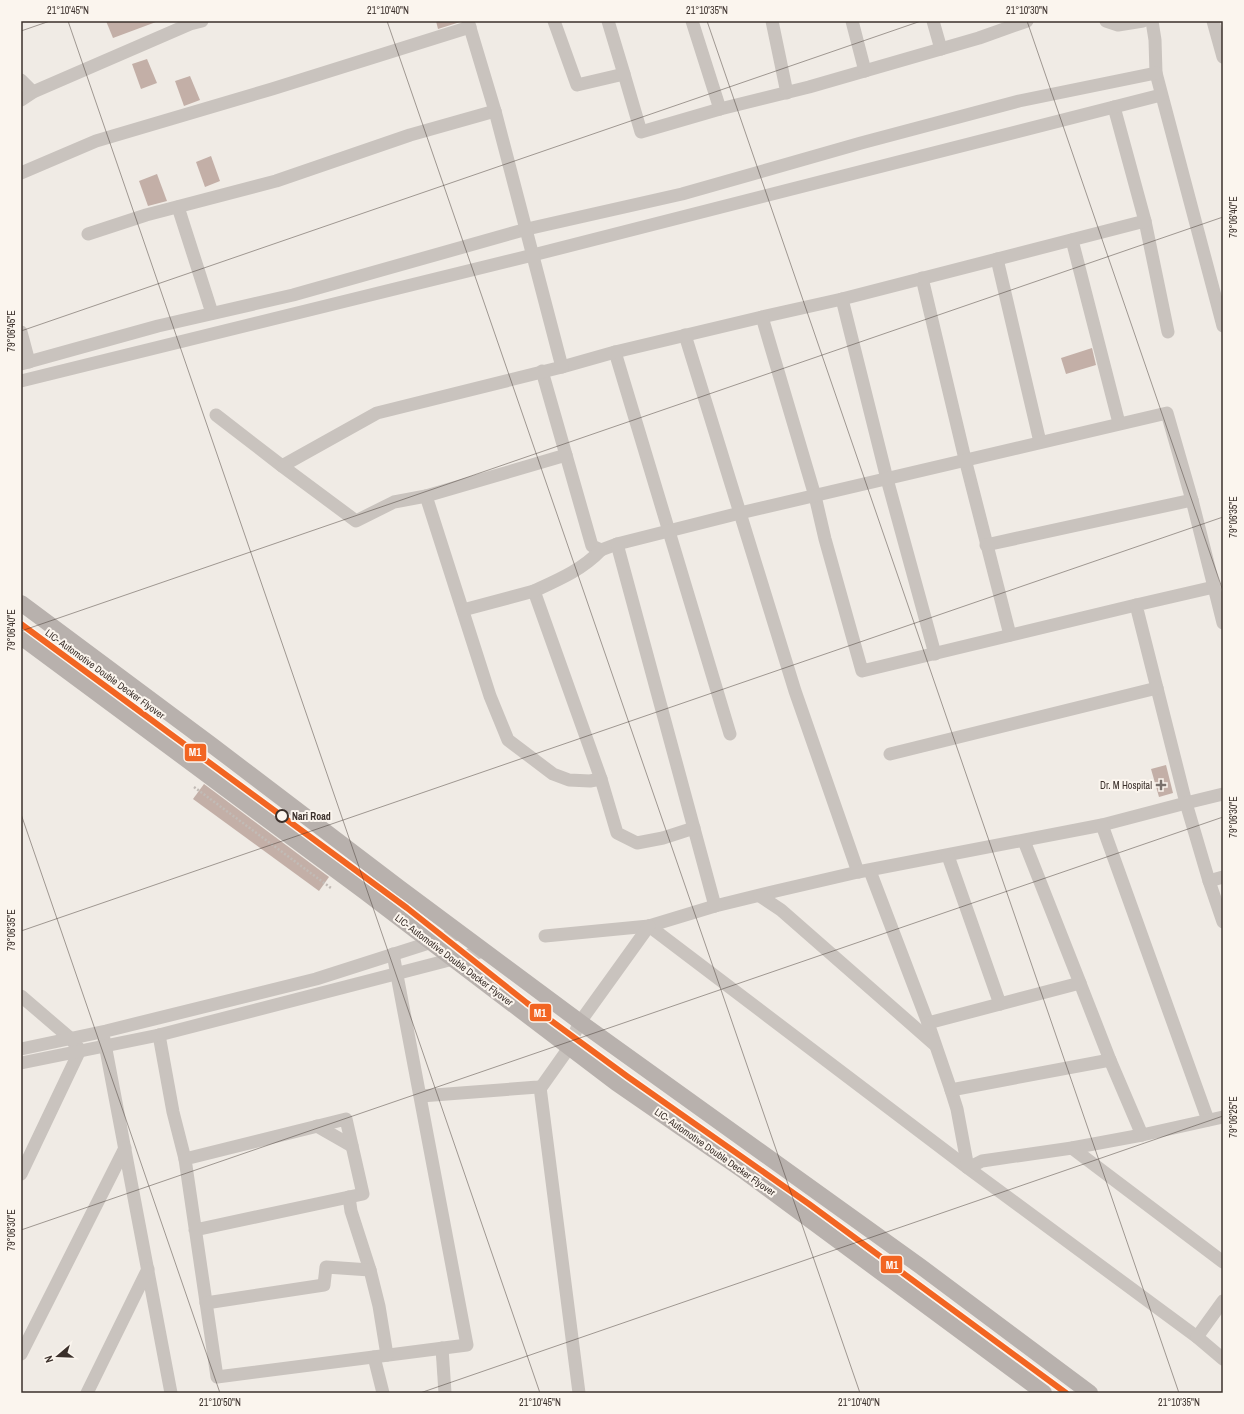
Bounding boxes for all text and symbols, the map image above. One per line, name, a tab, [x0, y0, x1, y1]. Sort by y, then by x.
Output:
text: 21°10'45"N	[47, 4, 89, 17]
text: 21°10'40"N	[367, 4, 409, 17]
text: 21°10'35"N	[686, 4, 728, 17]
text: 21°10'30"N	[1006, 4, 1048, 17]
text: 79°06'40"E	[1227, 196, 1240, 238]
text: 79°06'45"E	[5, 310, 18, 352]
text: 79°06'35"E	[1227, 496, 1240, 538]
text: 79°06'40"E	[5, 609, 18, 651]
street label: LIC- Automotive Double Decker Flyover	[43, 626, 167, 722]
line badge: M1	[184, 743, 207, 762]
text: M1	[189, 745, 201, 759]
place label: Dr. M Hospital	[1100, 779, 1152, 792]
marker: Dr. M Hospital	[1155, 779, 1167, 791]
text: 79°06'30"E	[1227, 796, 1240, 838]
marker: Nari Road	[275, 809, 289, 823]
place label: Nari Road	[292, 810, 331, 823]
text: 79°06'35"E	[5, 909, 18, 951]
street label: LIC- Automotive Double Decker Flyover	[392, 911, 516, 1009]
line badge: M1	[529, 1003, 552, 1022]
text: M1	[534, 1006, 546, 1020]
text: 79°06'25"E	[1227, 1096, 1240, 1138]
street label: LIC- Automotive Double Decker Flyover	[652, 1105, 778, 1199]
text: 79°06'30"E	[5, 1209, 18, 1251]
line badge: M1	[880, 1255, 903, 1274]
text: M1	[886, 1258, 898, 1272]
north arrow	[38, 1336, 78, 1376]
text: N	[41, 1354, 56, 1365]
text: 21°10'50"N	[199, 1396, 241, 1409]
text: 21°10'45"N	[519, 1396, 561, 1409]
text: 21°10'40"N	[838, 1396, 880, 1409]
text: 21°10'35"N	[1158, 1396, 1200, 1409]

